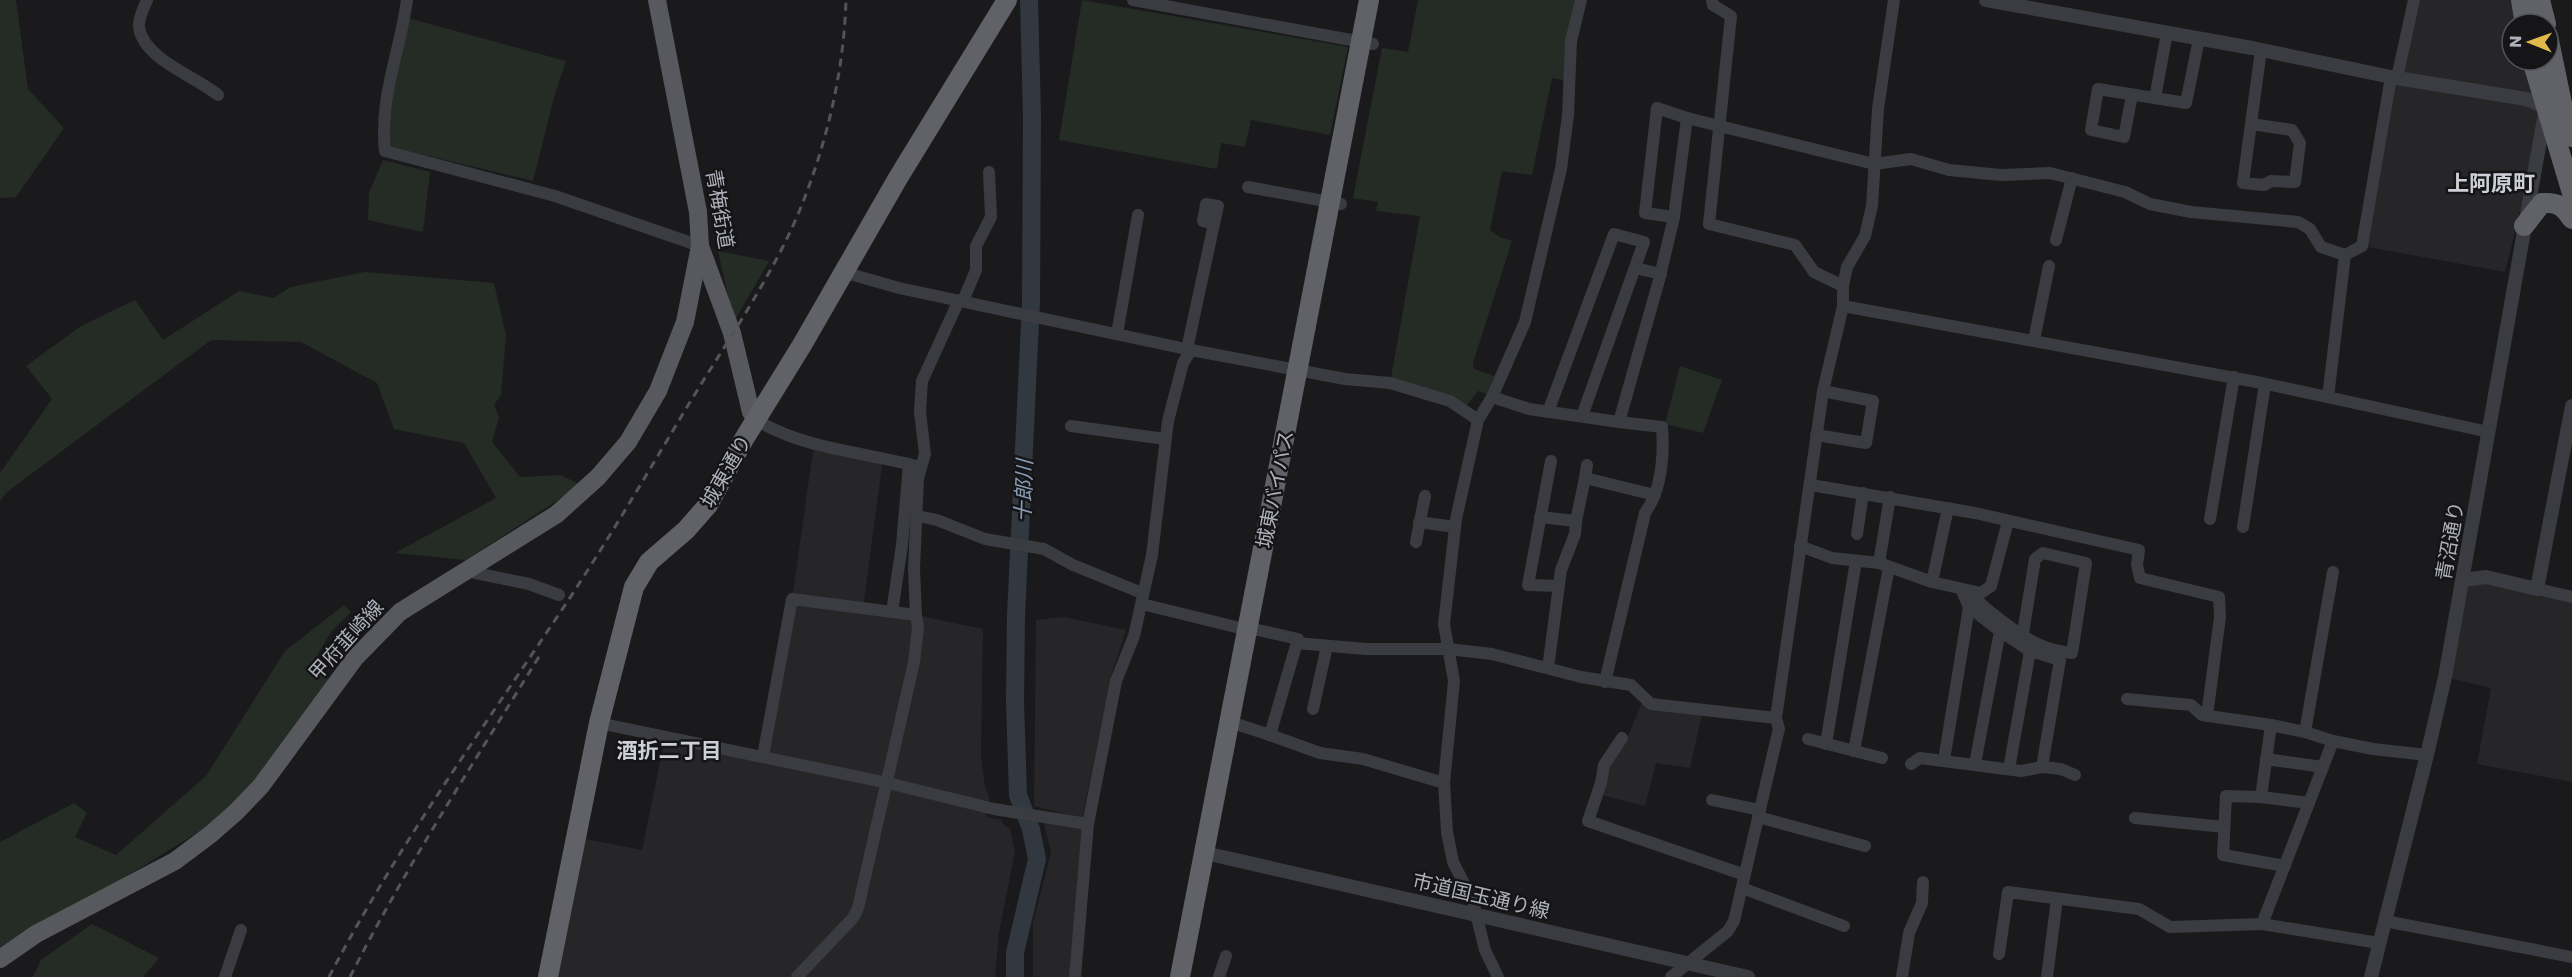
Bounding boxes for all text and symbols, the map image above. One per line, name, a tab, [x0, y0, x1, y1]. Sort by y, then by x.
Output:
north arrow	[2500, 12, 2560, 72]
text: N	[2504, 36, 2527, 48]
street label: 青梅街道	[699, 167, 741, 251]
district label: 上阿原町	[2447, 168, 2535, 199]
street label: 城東バイパス	[1250, 428, 1300, 550]
street label: 城東通り	[694, 429, 758, 513]
water label: 十郎川	[1008, 457, 1039, 523]
street label: 青沼通り	[2429, 499, 2471, 583]
street label: 甲府韮崎線	[302, 593, 390, 687]
district label: 酒折二丁目	[617, 736, 722, 765]
street label: 市道国玉通り線	[1410, 867, 1552, 925]

